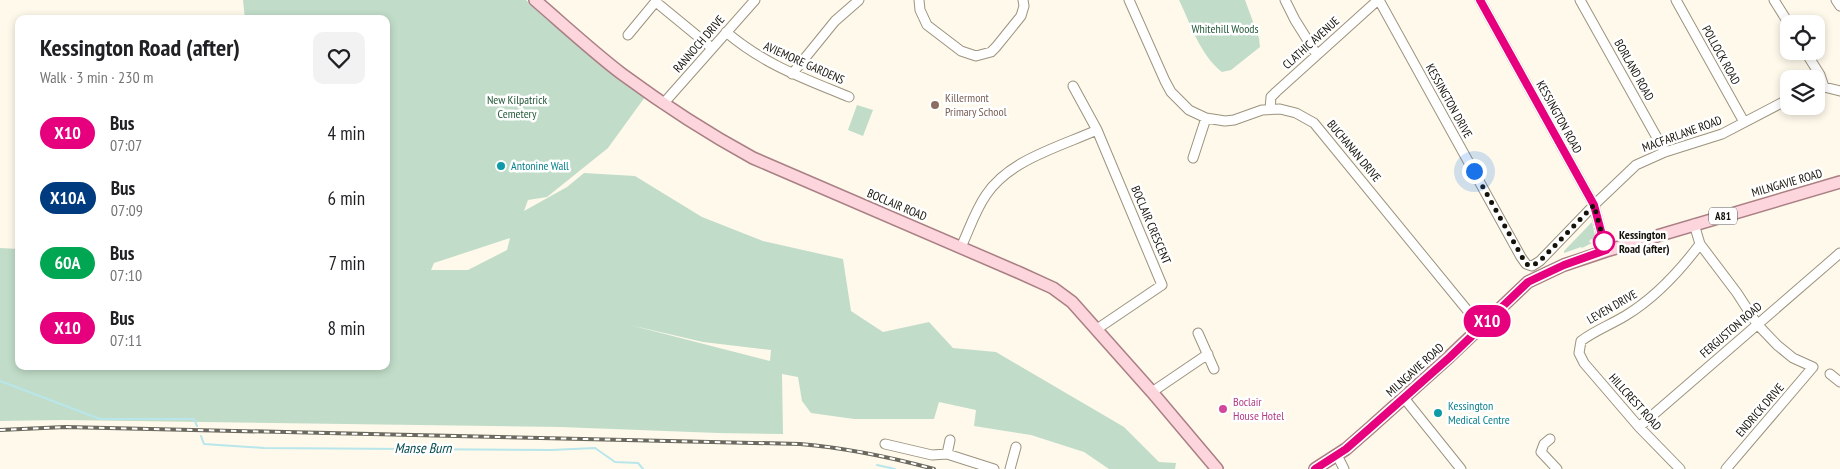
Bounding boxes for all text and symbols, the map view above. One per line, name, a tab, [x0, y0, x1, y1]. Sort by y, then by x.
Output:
street label: RANNOCH DRIVE	[670, 12, 727, 75]
street label: CLATHIC AVENUE	[1279, 13, 1342, 72]
map controls	[1780, 15, 1825, 115]
button: locate	[1780, 15, 1825, 60]
park label: Whitehill Woods	[1191, 21, 1259, 36]
street label: POLLOCK ROAD	[1699, 23, 1744, 87]
text: Kessington Road (after)	[40, 32, 240, 63]
button: heart	[313, 32, 365, 84]
street label: BORLAND ROAD	[1611, 36, 1657, 103]
street label: AVIEMORE GARDENS	[762, 38, 847, 87]
street label: KESSINGTON DRIVE	[1423, 61, 1476, 140]
text: Walk · 3 min · 230 m	[40, 67, 153, 87]
button: layers	[1780, 70, 1825, 115]
street label: KESSINGTON ROAD	[1533, 78, 1586, 156]
place label: Killermont Primary School	[945, 90, 1007, 119]
park label: New Kilpatrick Cemetery	[487, 92, 547, 121]
marker: Killermont Primary School	[929, 99, 941, 111]
text: Bus	[110, 111, 134, 135]
street label: MACFARLANE ROAD	[1640, 112, 1724, 155]
street label: BUCHANAN DRIVE	[1324, 117, 1385, 185]
text: X10	[54, 121, 81, 144]
text: 4 min	[328, 121, 365, 145]
text: 07:07	[110, 135, 142, 155]
place label: Antonine Wall	[511, 158, 569, 173]
your location	[1462, 159, 1487, 184]
marker: Antonine Wall	[495, 160, 507, 172]
street label: MILNGAVIE ROAD	[1750, 165, 1824, 200]
text: Bus	[111, 176, 135, 200]
street label: BOCLAIR CRESCENT	[1128, 183, 1175, 267]
street label: BOCLAIR ROAD	[865, 185, 929, 224]
text: X10A	[50, 186, 86, 209]
text: 6 min	[328, 186, 365, 210]
text: 07:09	[111, 200, 143, 220]
road number: A81	[1709, 208, 1737, 225]
place label: Kessington Road (after)	[1619, 227, 1670, 256]
marker: Kessington Road (after)	[1593, 231, 1615, 253]
text: Bus	[110, 241, 134, 265]
text: 60A	[54, 251, 81, 274]
text: 7 min	[328, 251, 365, 275]
text: 07:10	[110, 265, 142, 285]
street label: LEVEN DRIVE	[1584, 286, 1639, 327]
street label: FERGUSTON ROAD	[1697, 299, 1765, 361]
line badge: X10	[1458, 305, 1516, 337]
text: Bus	[110, 306, 134, 330]
text: X10	[1474, 309, 1500, 332]
text: X10	[54, 316, 81, 339]
text: 8 min	[328, 316, 365, 340]
text: 07:11	[110, 330, 142, 350]
street label: MILNGAVIE ROAD	[1383, 340, 1447, 400]
street label: HILLCREST ROAD	[1606, 370, 1665, 433]
street label: ENDRICK DRIVE	[1732, 380, 1787, 439]
place label: Boclair House Hotel	[1233, 394, 1284, 423]
place label: Kessington Medical Centre	[1448, 398, 1510, 427]
marker: Boclair House Hotel	[1217, 403, 1229, 415]
marker: Kessington Medical Centre	[1432, 407, 1444, 419]
water label: Manse Burn	[395, 439, 452, 457]

